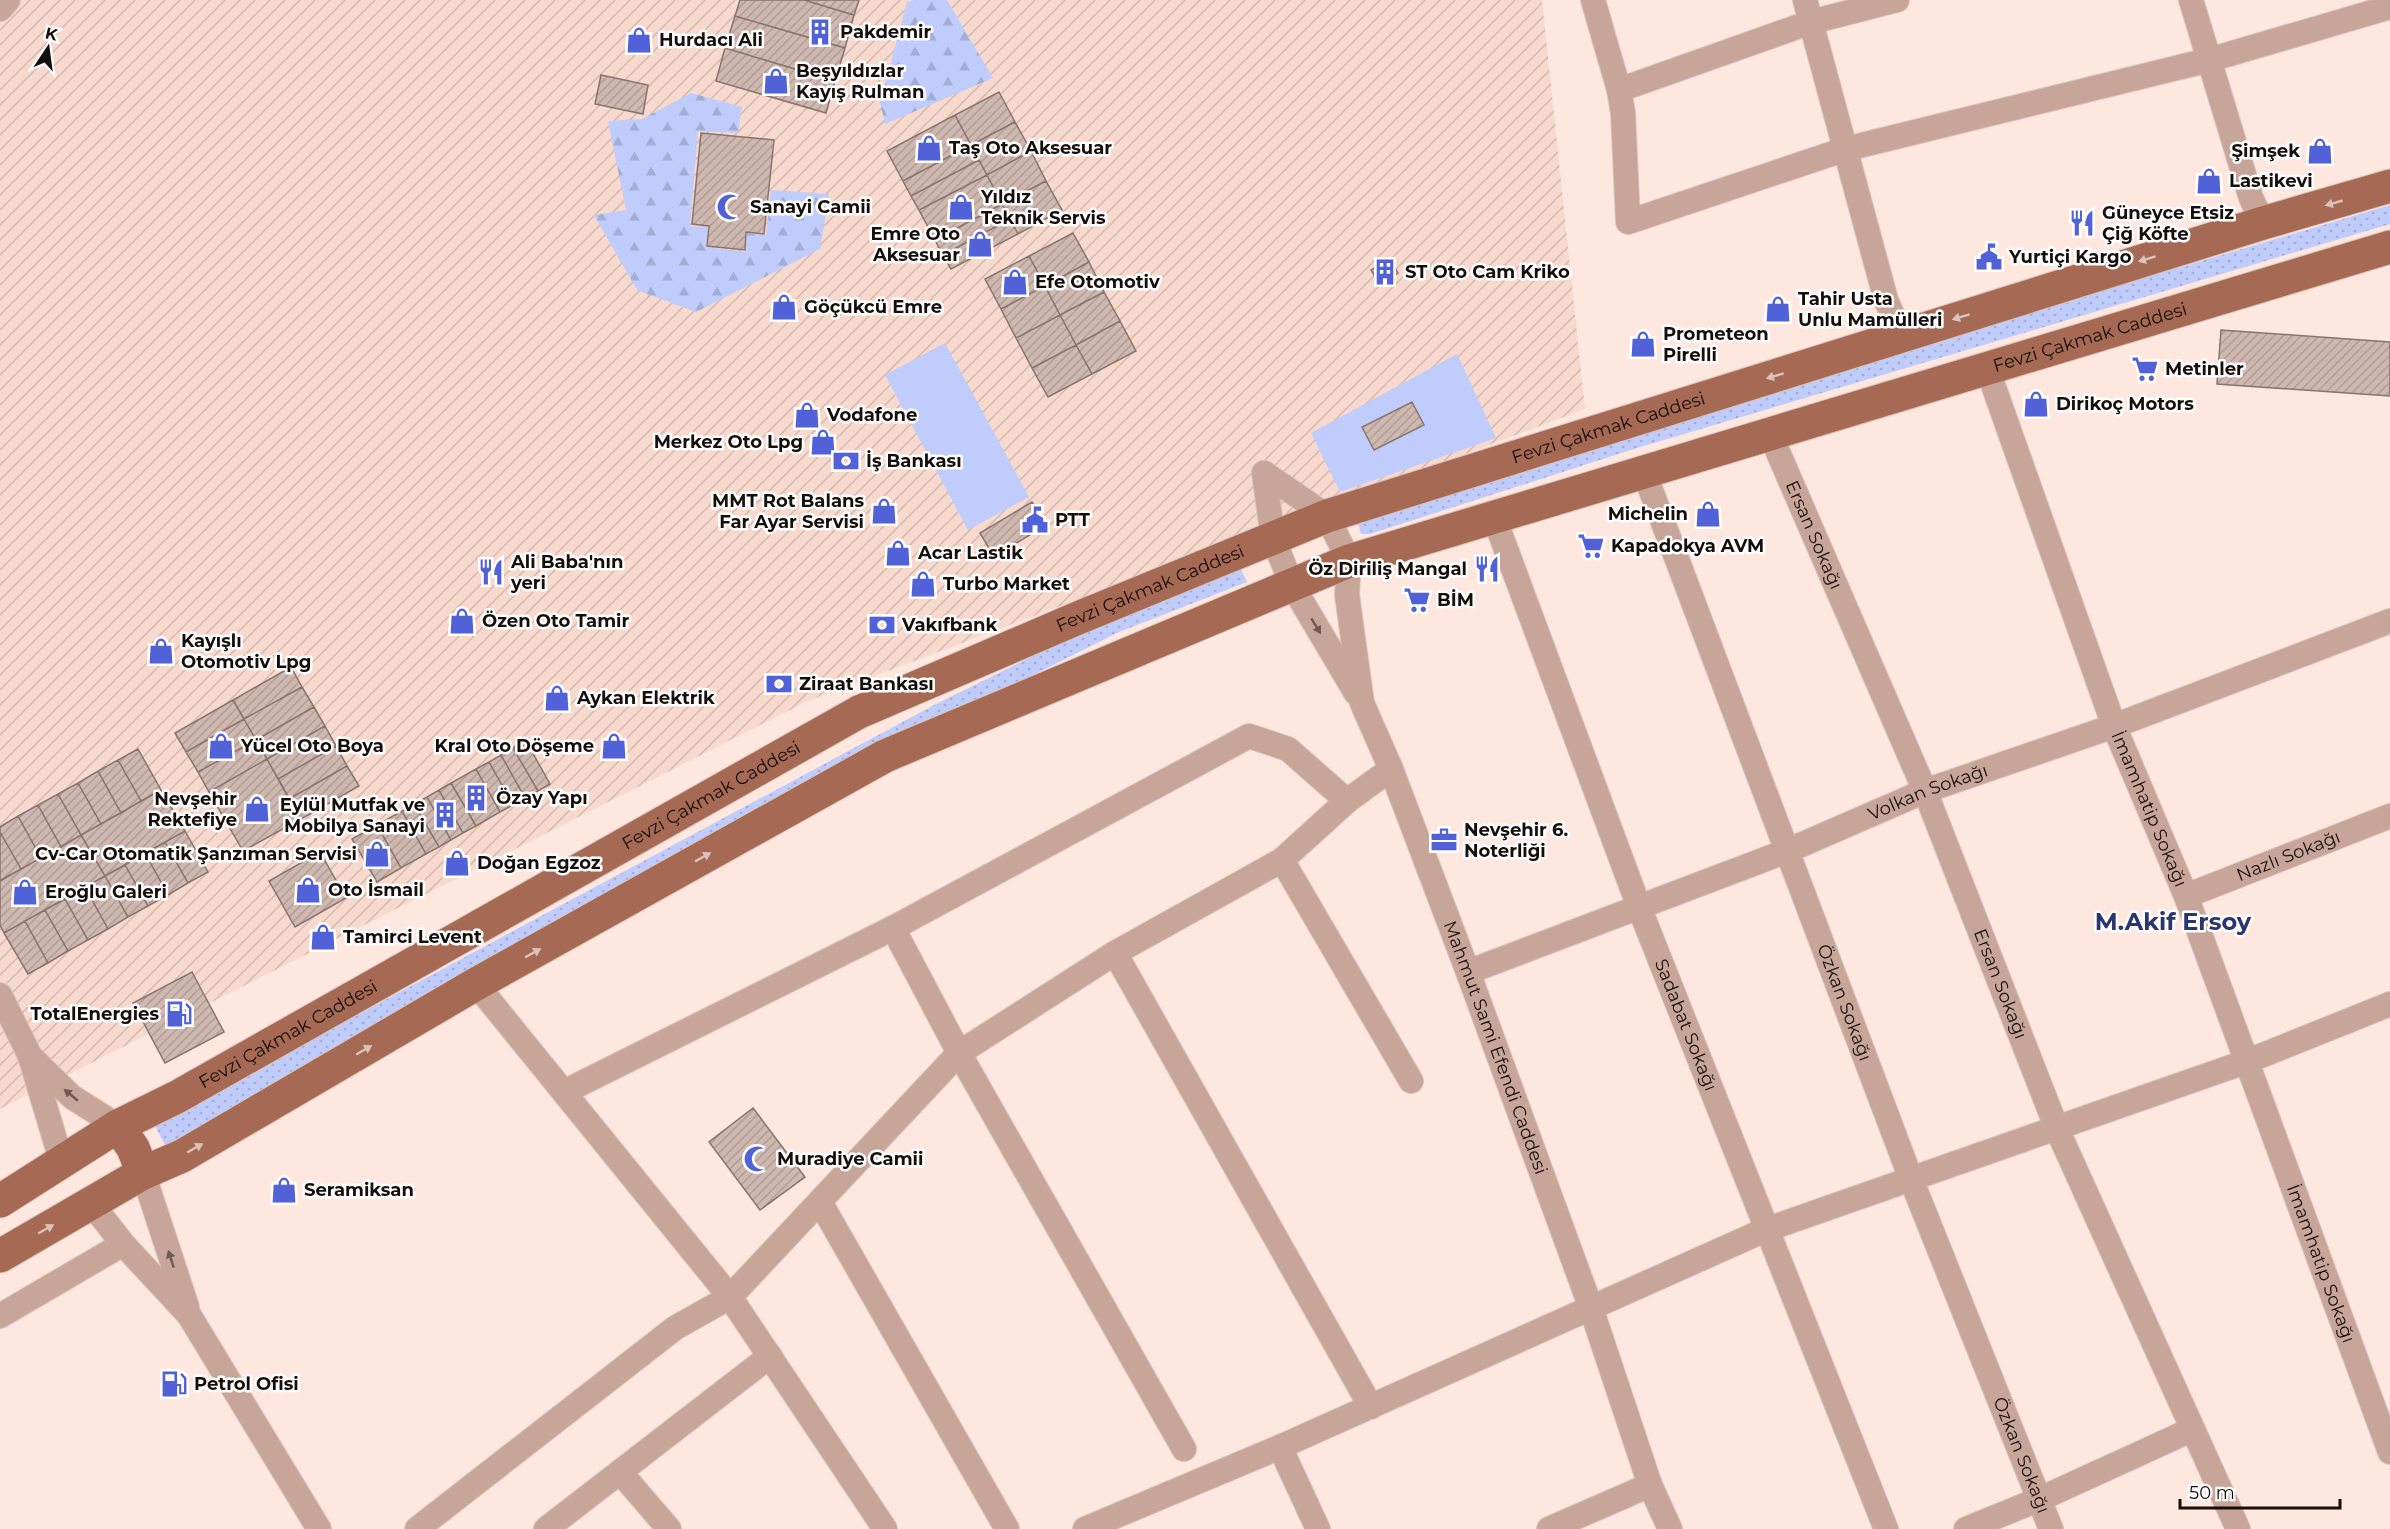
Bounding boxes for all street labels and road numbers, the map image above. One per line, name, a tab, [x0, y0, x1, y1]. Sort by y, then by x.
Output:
street label: Fevzi Çakmak Caddesi	[1990, 298, 2190, 377]
street label: Fevzi Çakmak Caddesi	[1509, 387, 1708, 468]
street label: Ersan Sokağı	[1781, 477, 1847, 593]
street label: Fevzi Çakmak Caddesi	[1053, 540, 1248, 637]
street label: İmamhatip Sokağı	[2106, 728, 2192, 890]
street label: Fevzi Çakmak Caddesi	[618, 736, 804, 855]
street label: Volkan Sokağı	[1865, 759, 1991, 825]
street label: Nazlı Sokağı	[2233, 826, 2343, 886]
street label: Mahmut Sami Efendi Caddesi	[1439, 918, 1552, 1177]
street label: Ersan Sokağı	[1969, 926, 2032, 1042]
street label: Özkan Sokağı	[1812, 941, 1876, 1064]
street label: Sadabat Sokağı	[1650, 956, 1722, 1094]
street label: Fevzi Çakmak Caddesi	[195, 975, 381, 1093]
street label: İmamhatip Sokağı	[2282, 1181, 2360, 1346]
street label: Özkan Sokağı	[1988, 1394, 2054, 1516]

